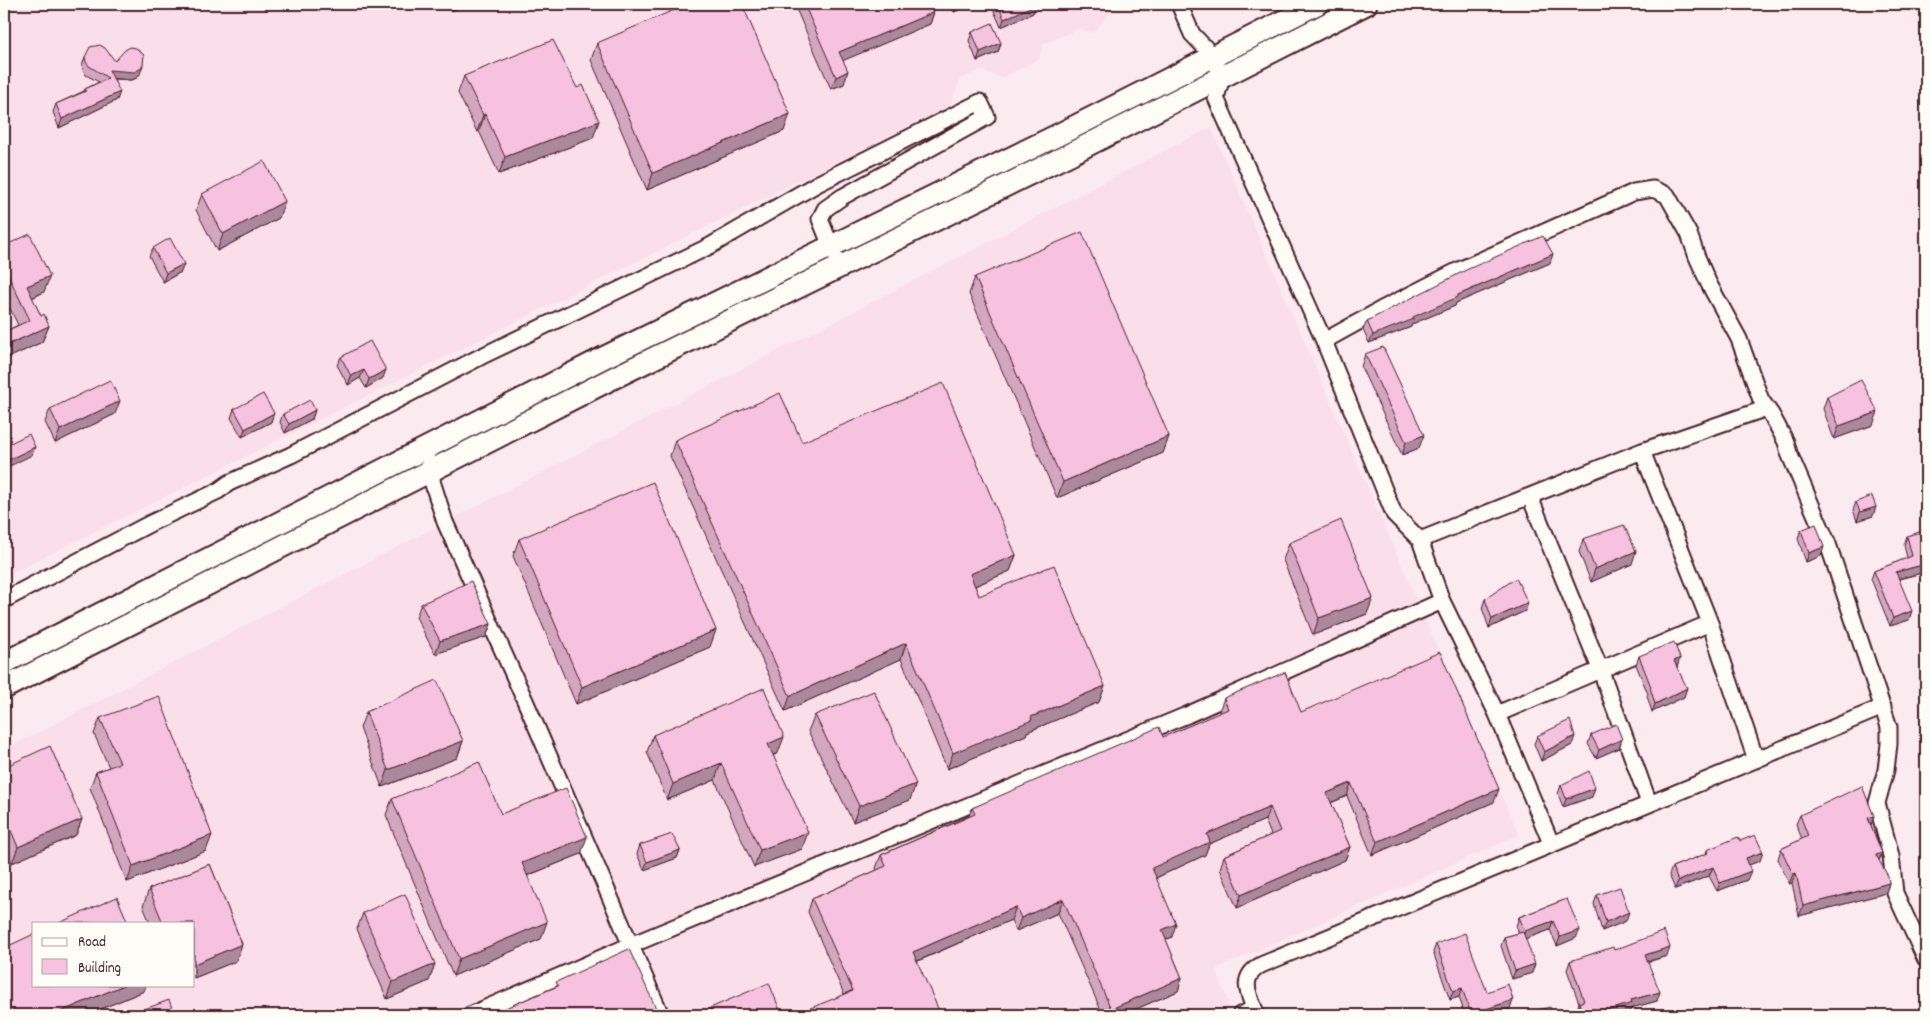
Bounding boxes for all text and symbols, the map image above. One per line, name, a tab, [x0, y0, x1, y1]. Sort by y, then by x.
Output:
legend	[32, 922, 195, 986]
text: Road	[78, 932, 106, 954]
text: Building	[78, 958, 121, 980]

